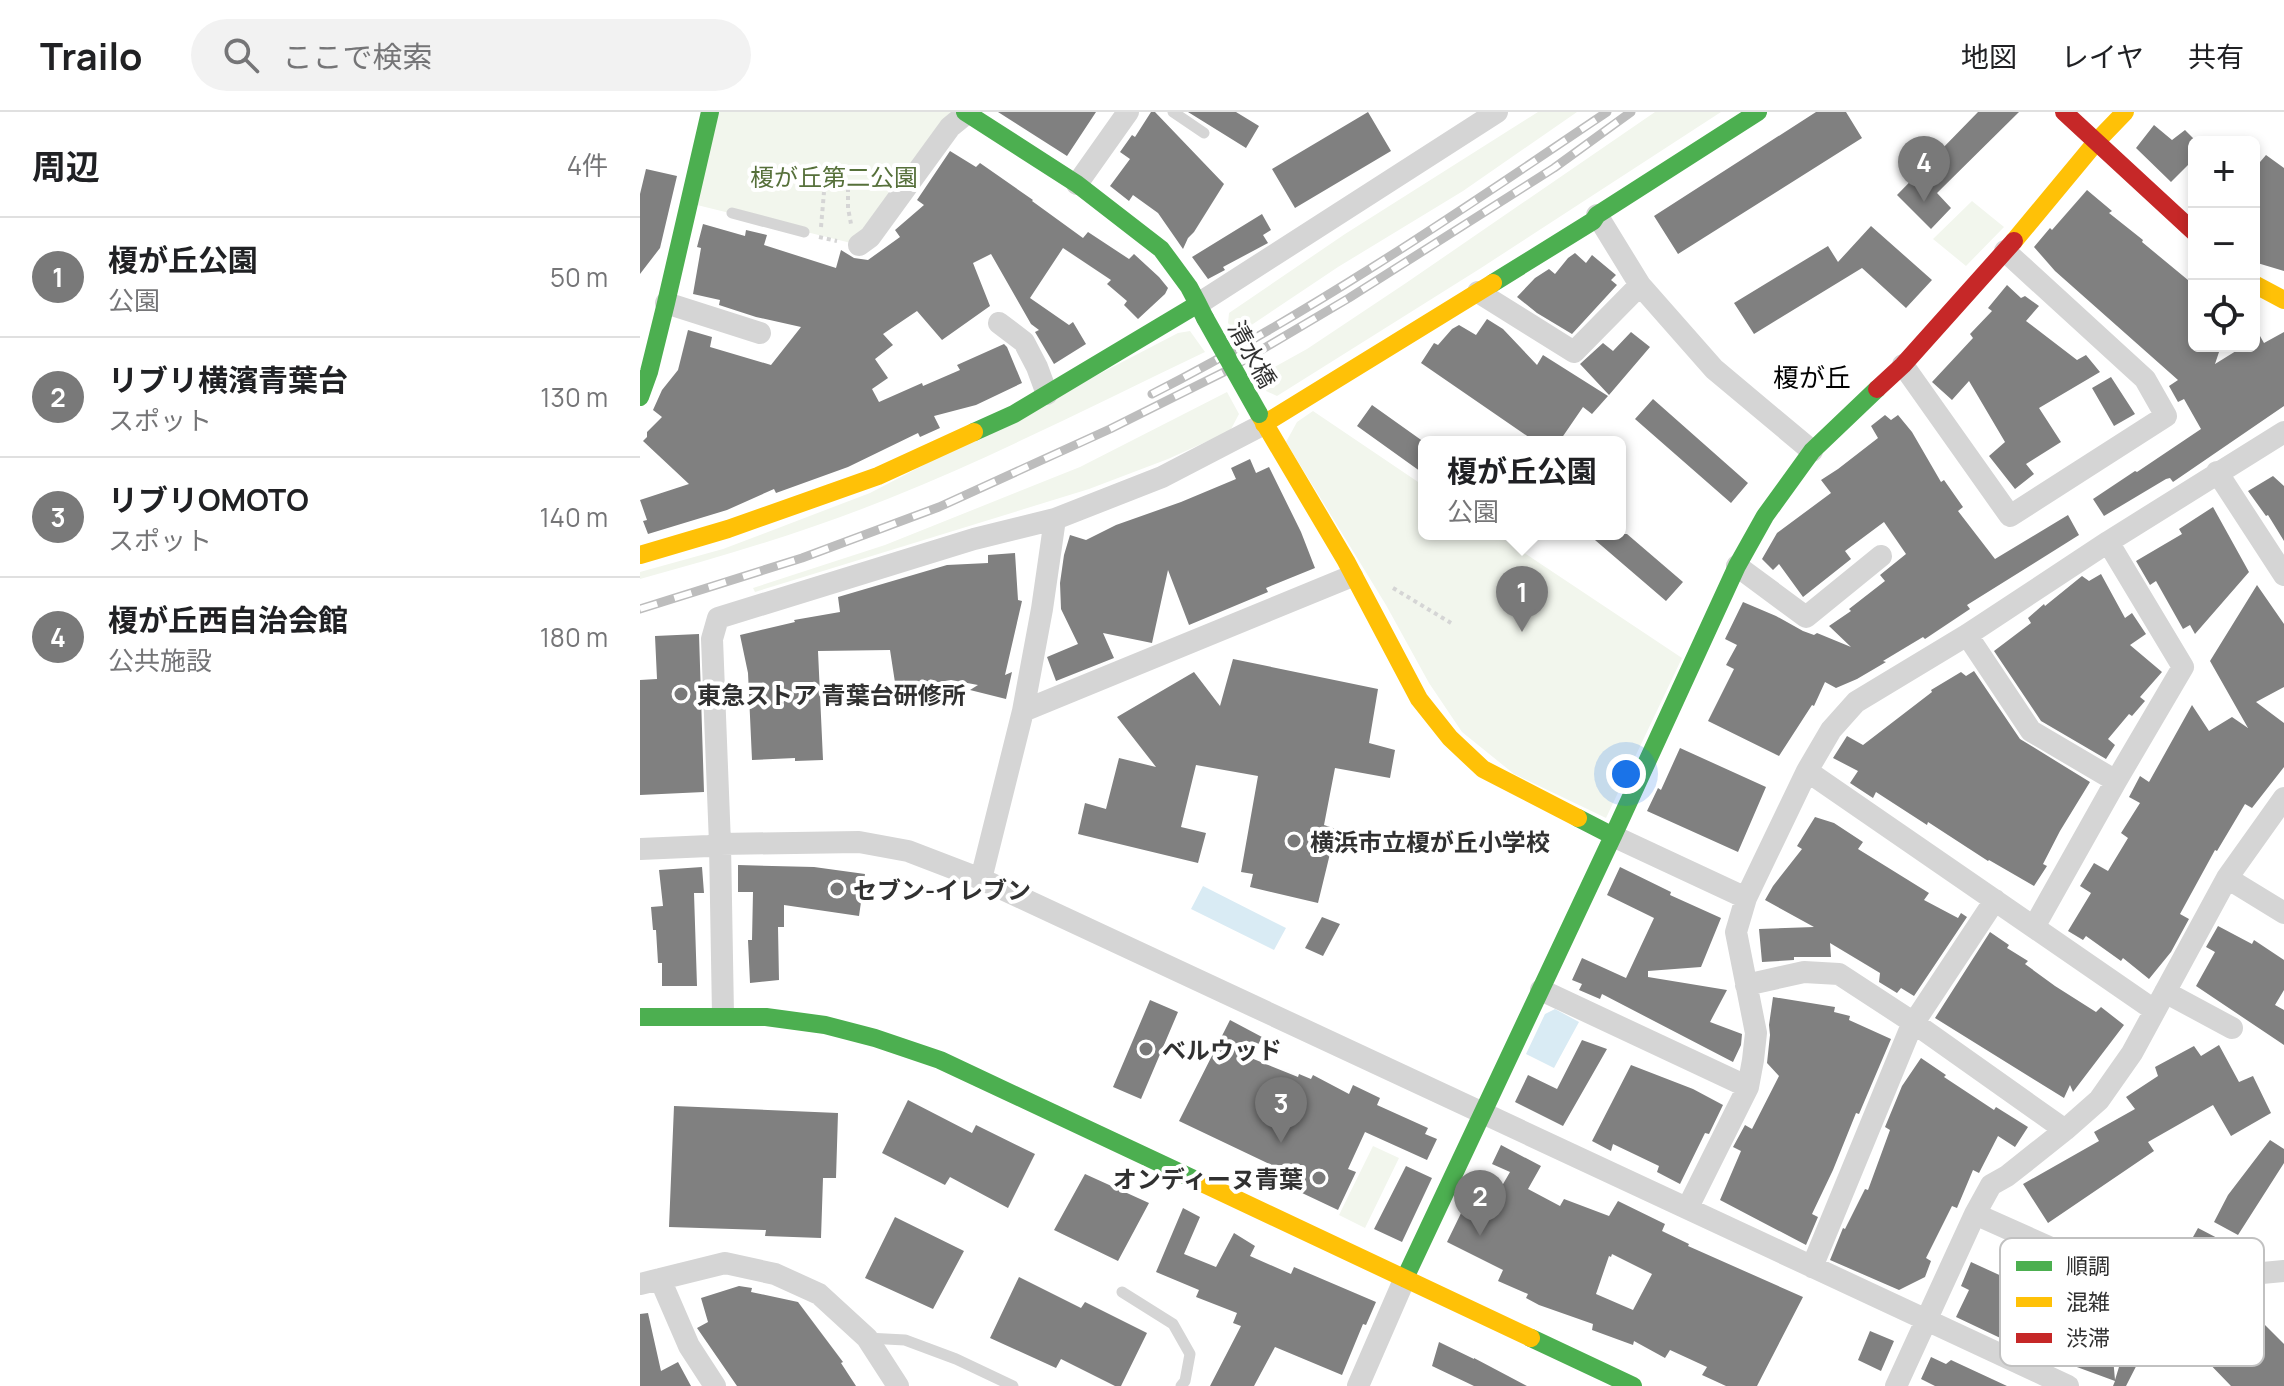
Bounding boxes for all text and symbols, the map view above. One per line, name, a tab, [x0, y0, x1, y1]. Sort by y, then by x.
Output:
search box	[191, 19, 751, 91]
text: Trailo	[40, 29, 143, 81]
icon: search	[219, 33, 263, 77]
text: ここで検索	[283, 36, 433, 77]
text: 地図	[1961, 37, 2017, 75]
text: レイヤ	[2061, 37, 2144, 75]
text: 共有	[2188, 37, 2244, 75]
pin: 4	[1898, 136, 1950, 202]
map controls	[2188, 136, 2260, 352]
button: +	[2188, 136, 2260, 208]
text: 周辺	[32, 143, 100, 189]
text: 4件	[567, 147, 608, 183]
park label: 榎が丘第二公園	[750, 160, 918, 193]
button: −	[2188, 208, 2260, 280]
text: 榎が丘公園	[108, 239, 258, 280]
text: 1	[52, 259, 64, 295]
text: 50 m	[550, 259, 608, 295]
button: locate	[2188, 280, 2260, 352]
text: 公園	[108, 282, 160, 318]
street label: 清水橋	[1221, 315, 1285, 393]
text: リブリ横濱青葉台	[108, 359, 348, 400]
district label: 榎が丘	[1773, 359, 1851, 395]
text: 2	[50, 379, 66, 415]
text: 130 m	[540, 379, 608, 415]
text: スポット	[108, 402, 212, 438]
popup	[1418, 436, 1626, 540]
text: 榎が丘公園	[1447, 450, 1597, 491]
text: リブリOMOTO	[108, 479, 309, 520]
text: 公園	[1447, 493, 1499, 529]
text: 3	[50, 499, 66, 535]
text: 140 m	[539, 499, 608, 535]
text: スポット	[108, 522, 212, 558]
pin: 1	[1496, 566, 1548, 632]
text: 榎が丘西自治会館	[108, 599, 348, 640]
text: 4	[50, 619, 66, 655]
text: 180 m	[540, 619, 608, 655]
text: 公共施設	[108, 642, 212, 678]
place label: 東急ストア 青葉台研修所	[697, 678, 966, 711]
marker: 東急ストア 青葉台研修所	[672, 685, 690, 703]
your location	[1606, 754, 1646, 794]
place label: 横浜市立榎が丘小学校	[1310, 825, 1550, 858]
marker: 横浜市立榎が丘小学校	[1285, 832, 1303, 850]
place label: セブン-イレブン	[853, 873, 1031, 906]
marker: セブン-イレブン	[828, 880, 846, 898]
place label: ベルウッド	[1162, 1033, 1282, 1066]
marker: ベルウッド	[1137, 1040, 1155, 1058]
pin: 3	[1255, 1077, 1307, 1143]
place label: オンディーヌ青葉	[1113, 1162, 1303, 1195]
marker: オンディーヌ青葉	[1310, 1169, 1328, 1187]
pin: 2	[1454, 1170, 1506, 1236]
legend	[2000, 1238, 2264, 1366]
text: 順調	[2066, 1251, 2110, 1281]
text: 混雑	[2066, 1287, 2110, 1317]
text: 渋滞	[2066, 1323, 2110, 1353]

